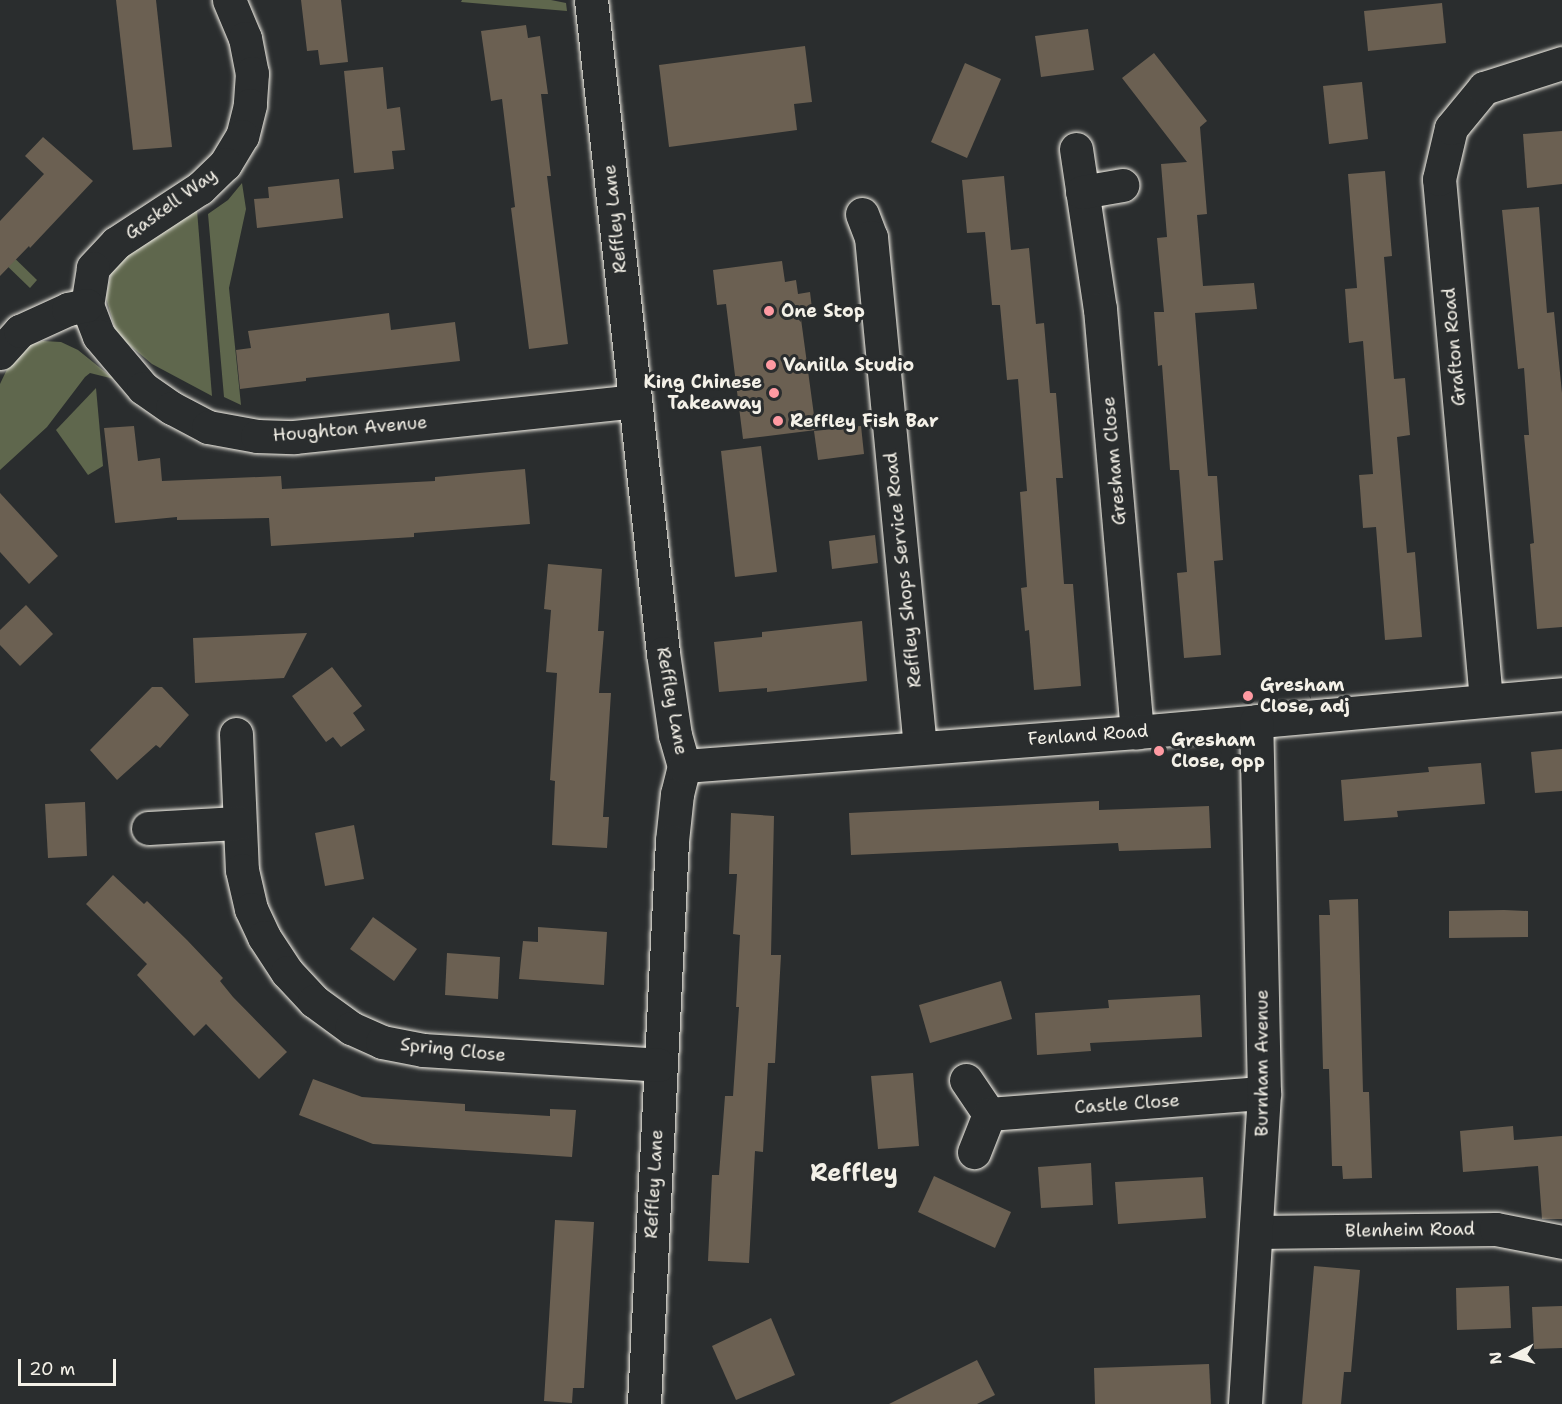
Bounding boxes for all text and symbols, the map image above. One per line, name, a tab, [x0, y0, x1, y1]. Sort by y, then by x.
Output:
street label: Gaskell Way	[121, 164, 221, 244]
street label: Reffley Lane	[599, 164, 631, 274]
street label: Grafton Road	[1438, 287, 1470, 407]
place label: One Stop	[781, 300, 865, 322]
marker: One Stop	[762, 304, 776, 318]
place label: Vanilla Studio	[783, 354, 914, 376]
marker: Vanilla Studio	[764, 358, 778, 372]
place label: King Chinese Takeaway	[643, 372, 762, 415]
marker: King Chinese Takeaway	[767, 386, 781, 400]
street label: Gresham Close	[1098, 396, 1130, 526]
place label: Reffley Fish Bar	[790, 410, 939, 432]
street label: Houghton Avenue	[272, 411, 428, 447]
marker: Reffley Fish Bar	[771, 414, 785, 428]
street label: Reffley Shops Service Road	[880, 451, 926, 689]
street label: Reffley Lane	[652, 645, 692, 757]
place label: Gresham Close, adj	[1260, 675, 1350, 718]
marker: Gresham Close, adj	[1241, 689, 1255, 703]
street label: Fenland Road	[1027, 720, 1149, 750]
place label: Gresham Close, opp	[1171, 730, 1265, 772]
marker: Gresham Close, opp	[1152, 744, 1166, 758]
street label: Burnham Avenue	[1251, 990, 1273, 1136]
street label: Spring Close	[399, 1034, 507, 1066]
street label: Castle Close	[1074, 1090, 1180, 1118]
street label: Reffley Lane	[640, 1129, 668, 1239]
district label: Reffley	[810, 1160, 898, 1188]
street label: Blenheim Road	[1345, 1218, 1475, 1242]
north arrow	[1484, 1326, 1544, 1386]
scale bar	[21, 1347, 118, 1385]
text: N	[1484, 1351, 1507, 1365]
text: 20 m	[29, 1357, 75, 1381]

